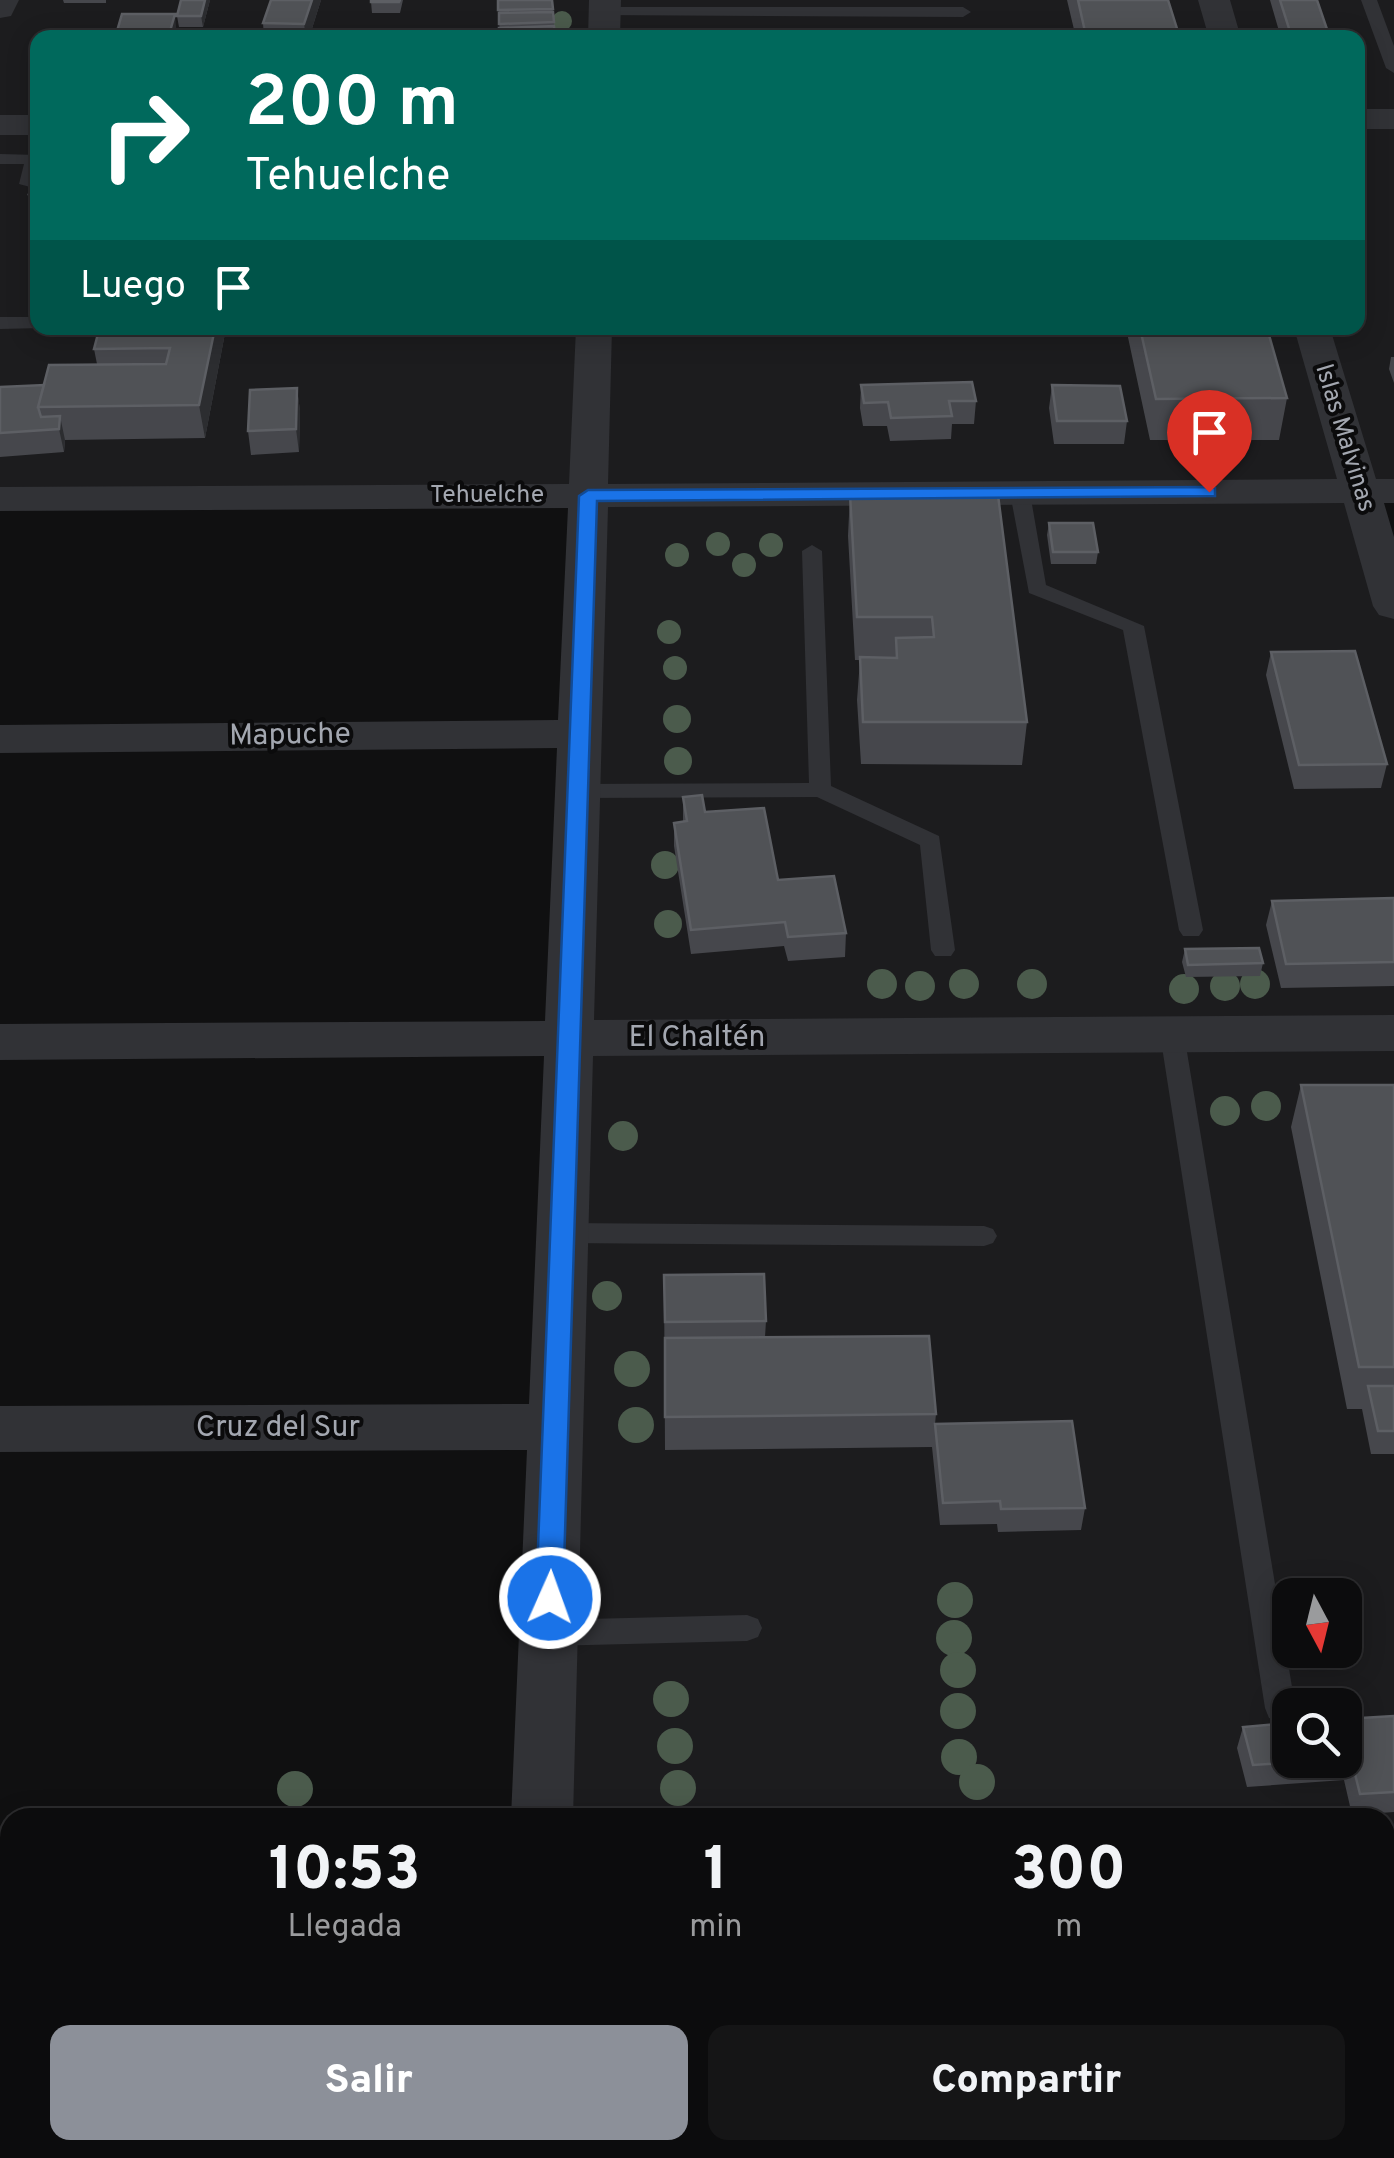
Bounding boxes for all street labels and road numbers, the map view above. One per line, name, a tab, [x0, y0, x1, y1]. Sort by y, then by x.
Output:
street label: Islas Malvinas	[1306, 360, 1382, 516]
street label: Tehuelche	[430, 480, 544, 512]
street label: Mapuche	[229, 716, 351, 756]
street label: El Chaltén	[628, 1020, 766, 1057]
street label: Cruz del Sur	[196, 1410, 361, 1447]

